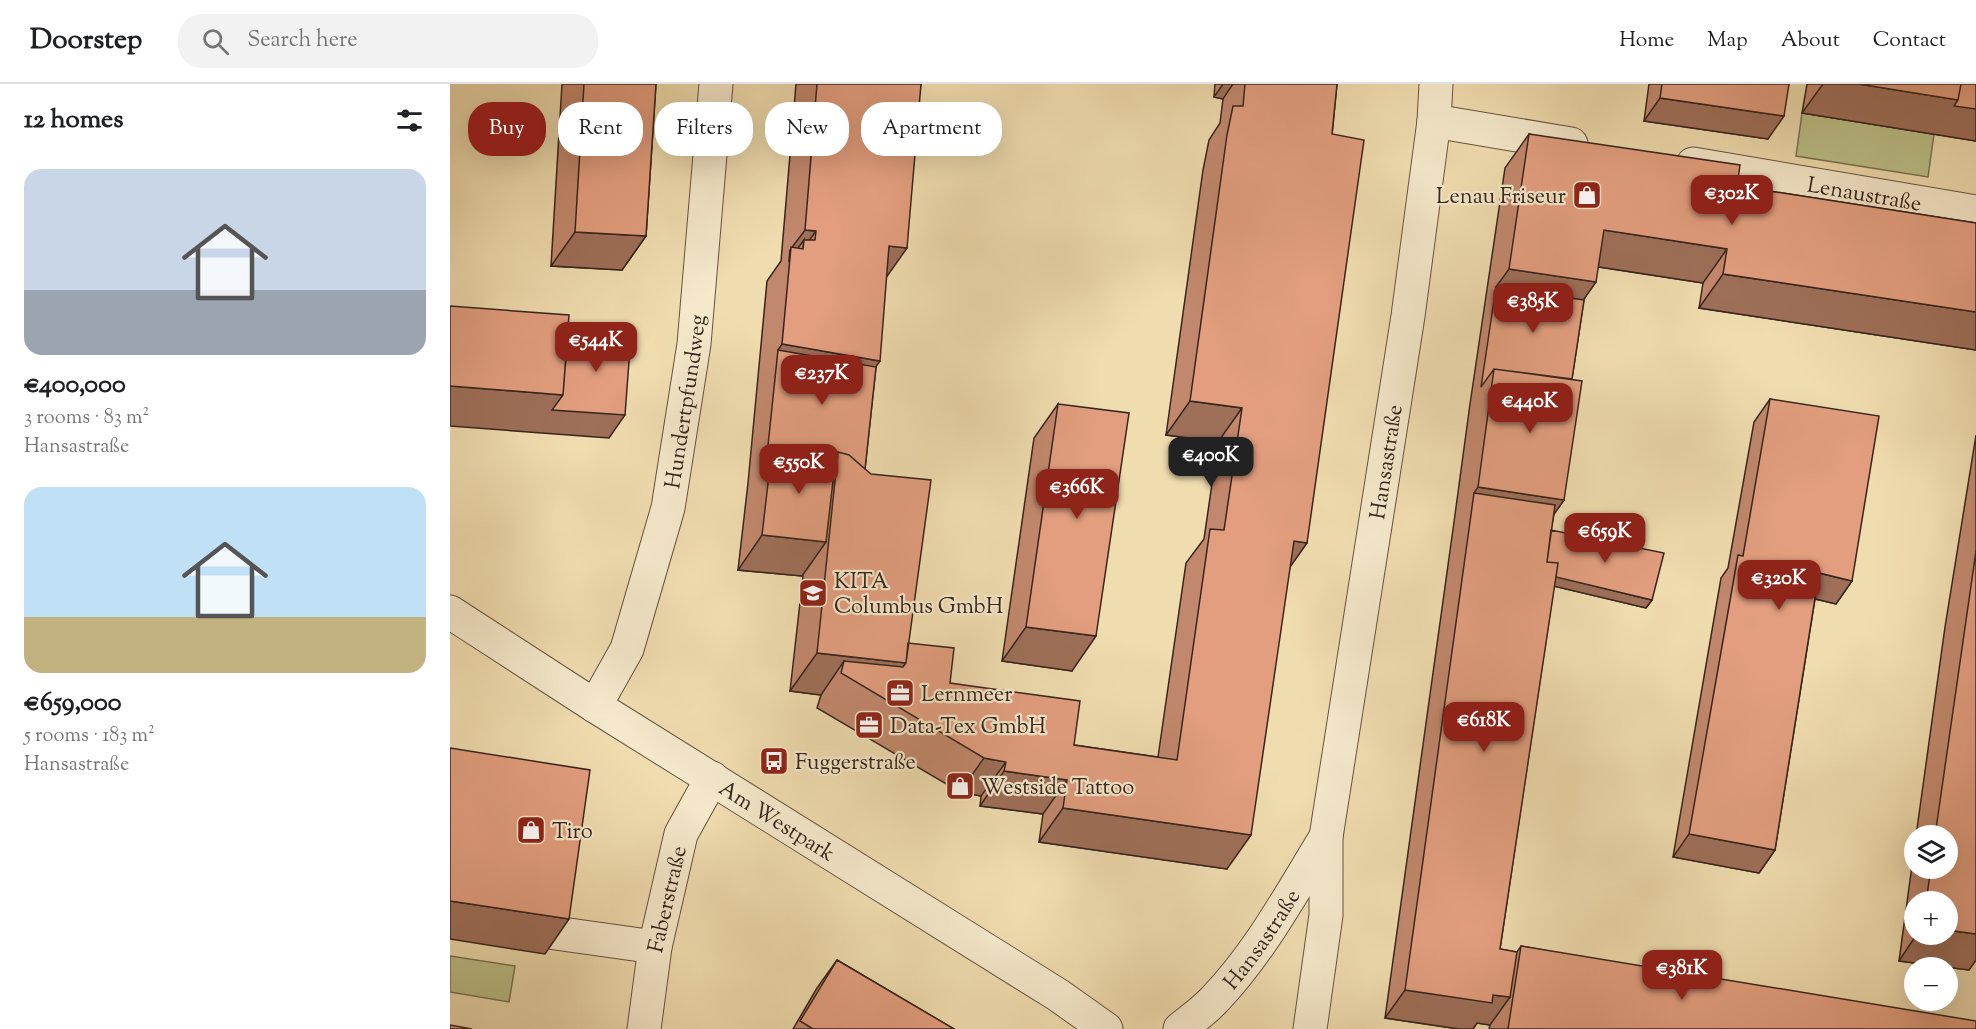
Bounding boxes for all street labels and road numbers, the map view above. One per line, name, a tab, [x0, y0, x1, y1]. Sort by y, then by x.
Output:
street label: Lenaustraße	[1804, 171, 1924, 221]
street label: Hundertpfundweg	[658, 313, 715, 491]
street label: Hansastraße	[1363, 402, 1413, 522]
street label: Am Westpark	[712, 774, 840, 871]
street label: Faberstraße	[641, 843, 697, 956]
street label: Hansastraße	[1217, 884, 1310, 998]

